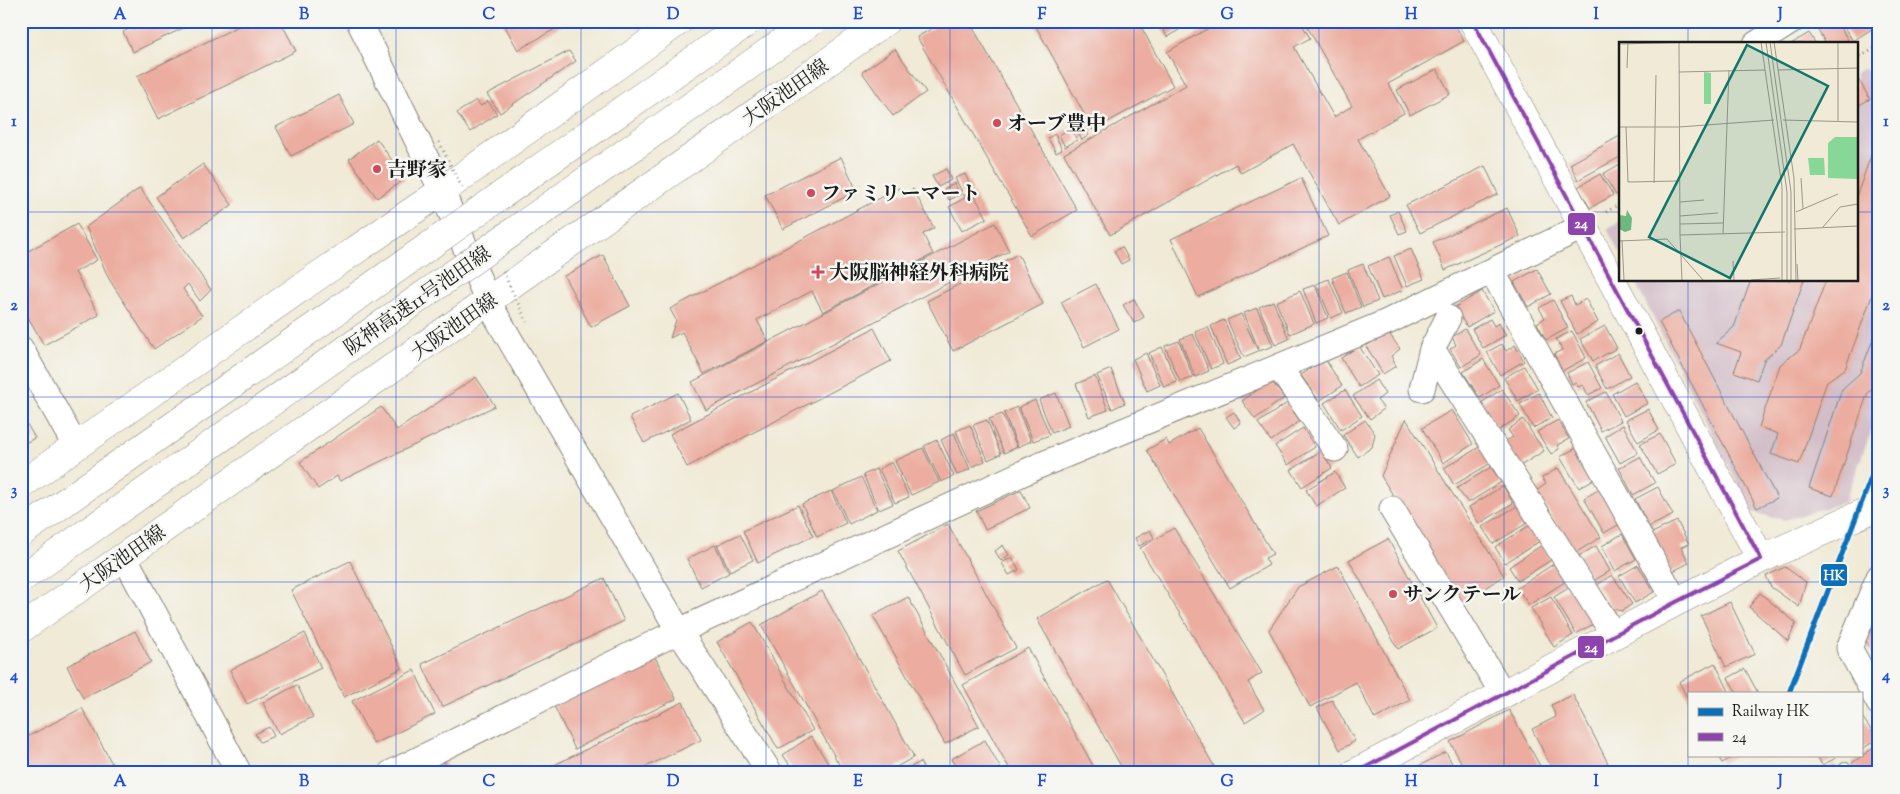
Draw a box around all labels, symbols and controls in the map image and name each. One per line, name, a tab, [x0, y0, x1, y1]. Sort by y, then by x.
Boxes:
text: A	[114, 4, 127, 27]
text: B	[299, 4, 309, 27]
text: C	[483, 4, 496, 27]
text: D	[667, 4, 680, 27]
text: E	[853, 4, 863, 27]
text: F	[1038, 4, 1047, 27]
text: G	[1220, 4, 1234, 27]
text: H	[1405, 4, 1418, 27]
text: I	[1593, 4, 1599, 27]
text: J	[1776, 4, 1783, 27]
inset map	[1619, 42, 1858, 281]
street label: 大阪池田線	[737, 53, 836, 135]
text: 1	[11, 111, 17, 134]
place label: オーブ豊中	[1007, 111, 1106, 140]
text: 1	[1883, 111, 1889, 134]
marker: オーブ豊中	[991, 117, 1003, 129]
place label: 吉野家	[387, 157, 447, 186]
marker: 吉野家	[371, 163, 383, 175]
place label: ファミリーマート	[821, 181, 981, 210]
marker: ファミリーマート	[805, 187, 817, 199]
line badge: 24	[1567, 212, 1596, 236]
text: 24	[1574, 215, 1588, 235]
street label: 阪神高速11号池田線	[339, 240, 498, 364]
place label: 大阪脳神経外科病院	[829, 260, 1009, 289]
marker: 大阪脳神経外科病院	[811, 265, 825, 279]
street label: 大阪池田線	[406, 287, 505, 369]
text: 2	[10, 295, 18, 318]
text: 2	[1882, 295, 1890, 318]
unlabelled marker	[1634, 326, 1644, 336]
text: 3	[11, 480, 18, 503]
text: 3	[1883, 480, 1890, 503]
street label: 大阪池田線	[74, 519, 173, 601]
line badge: HK	[1820, 563, 1848, 587]
text: HK	[1823, 567, 1845, 587]
place label: サンクテール	[1403, 582, 1521, 611]
marker: サンクテール	[1387, 588, 1399, 600]
line badge: 24	[1577, 635, 1605, 659]
text: 24	[1584, 639, 1598, 659]
text: 4	[9, 665, 18, 688]
text: 4	[1881, 665, 1890, 688]
legend	[1688, 692, 1862, 756]
text: Railway HK	[1732, 702, 1809, 723]
text: 24	[1732, 728, 1747, 749]
text: A	[114, 771, 127, 794]
text: B	[299, 771, 309, 794]
text: C	[483, 771, 496, 794]
text: D	[667, 771, 680, 794]
text: E	[853, 771, 863, 794]
text: F	[1038, 771, 1047, 794]
text: G	[1220, 771, 1234, 794]
text: H	[1405, 771, 1418, 794]
text: I	[1593, 771, 1599, 794]
text: J	[1776, 771, 1783, 794]

